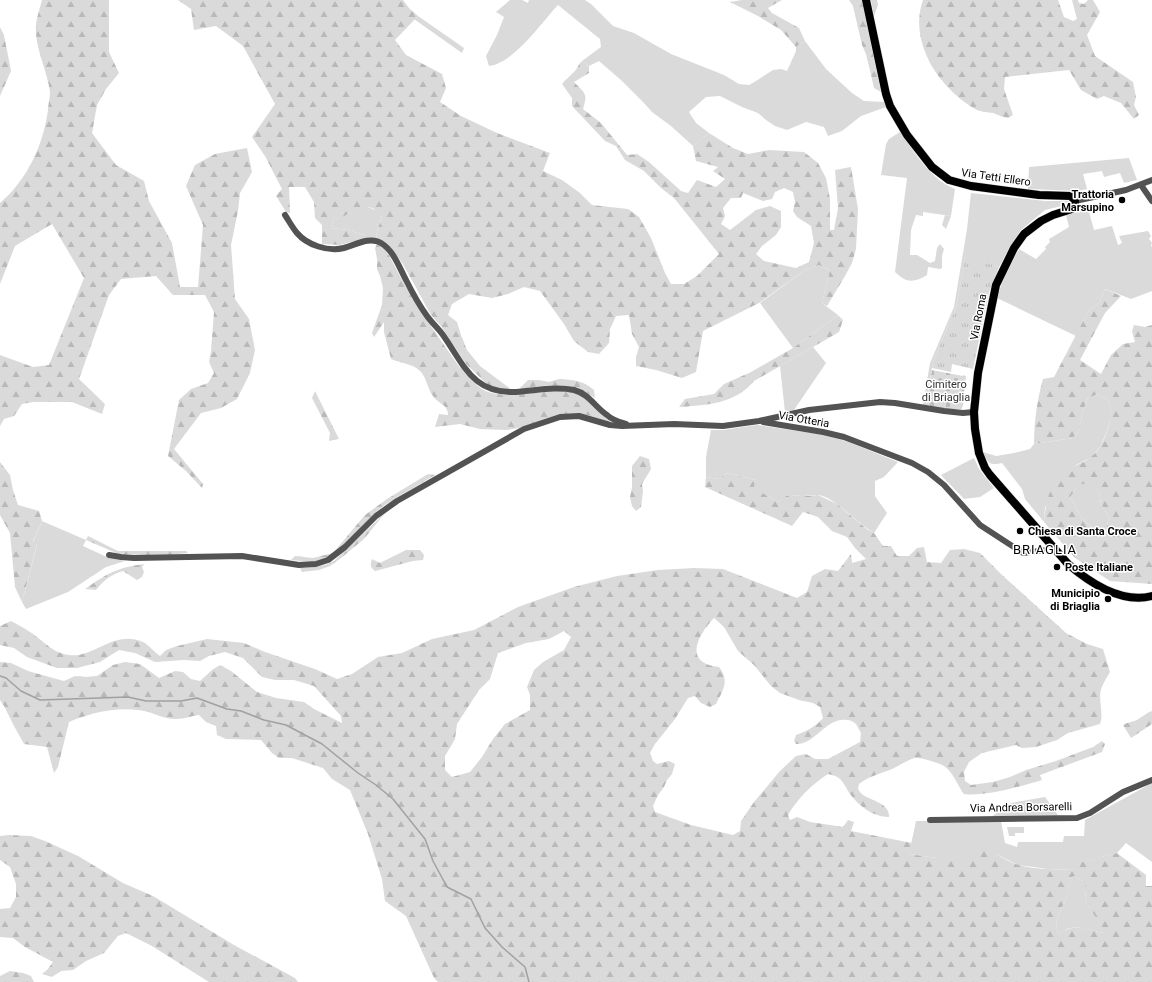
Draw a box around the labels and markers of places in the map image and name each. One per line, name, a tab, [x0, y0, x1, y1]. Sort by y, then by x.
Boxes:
place label: Trattoria Marsupino	[1061, 188, 1114, 214]
marker: Trattoria Marsupino	[1117, 195, 1127, 205]
place label: Chiesa di Santa Croce	[1028, 525, 1136, 538]
marker: Chiesa di Santa Croce	[1015, 526, 1025, 536]
place label: Poste Italiane	[1065, 561, 1133, 574]
marker: Poste Italiane	[1052, 562, 1062, 572]
place label: Municipio di Briaglia	[1050, 587, 1100, 613]
marker: Municipio di Briaglia	[1103, 594, 1113, 604]

